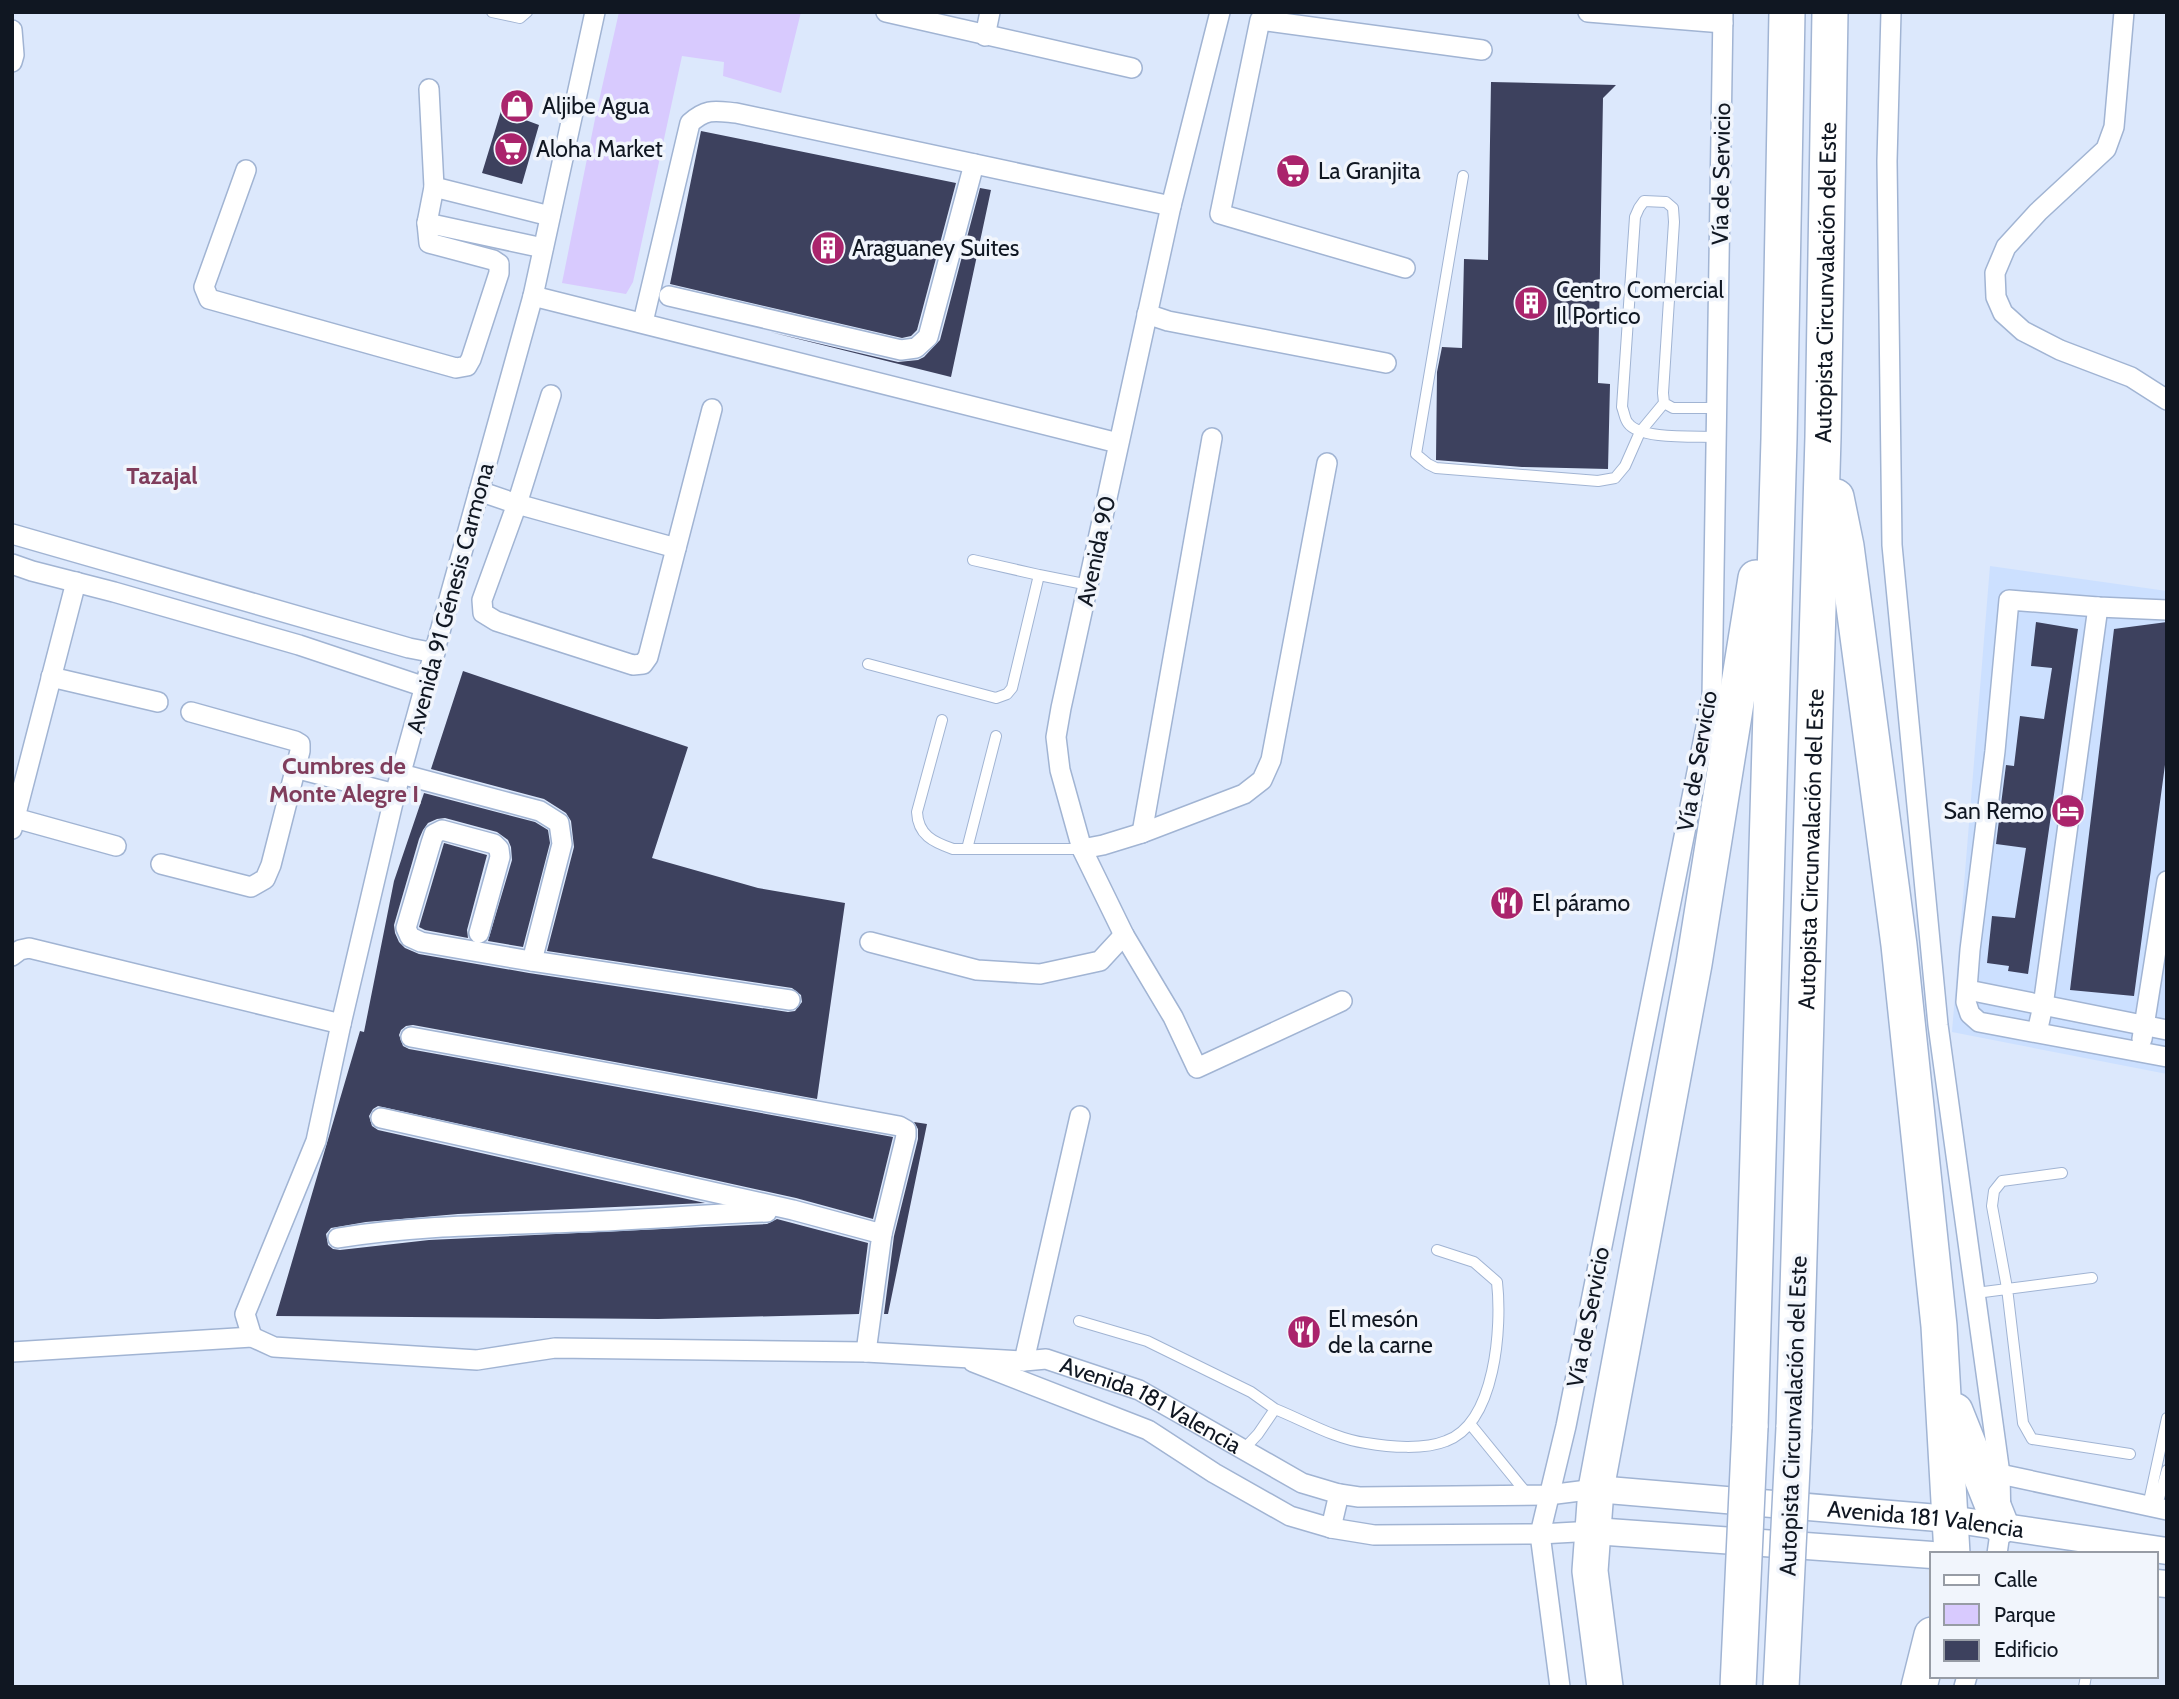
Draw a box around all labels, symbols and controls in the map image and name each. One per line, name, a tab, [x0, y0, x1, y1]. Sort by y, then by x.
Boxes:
shop icon: Aljibe Agua	[498, 87, 536, 125]
place label: Aljibe Agua	[542, 92, 649, 120]
street label: Vía de Servicio	[1706, 103, 1736, 245]
street label: Autopista Circunvalación del Este	[1809, 122, 1842, 443]
supermarket icon: Aloha Market	[492, 130, 530, 168]
place label: Aloha Market	[536, 135, 663, 163]
supermarket icon: La Granjita	[1274, 152, 1312, 190]
place label: La Granjita	[1318, 157, 1421, 185]
building icon: Araguaney Suites	[809, 229, 847, 267]
place label: Araguaney Suites	[852, 234, 1019, 262]
place label: Centro Comercial Il Portico	[1556, 276, 1725, 330]
building icon: Centro Comercial Il Portico	[1512, 284, 1550, 322]
street label: Avenida 91 Génesis Carmona	[400, 460, 500, 736]
district label: Tazajal	[126, 461, 198, 490]
street label: Avenida 90	[1071, 493, 1121, 609]
street label: Vía de Servicio	[1671, 688, 1723, 834]
street label: Autopista Circunvalación del Este	[1792, 688, 1830, 1010]
district label: Cumbres de Monte Alegre I	[269, 751, 419, 808]
hotel icon: San Remo	[2049, 792, 2087, 830]
place label: San Remo	[1943, 797, 2044, 825]
restaurant icon: El páramo	[1488, 884, 1526, 922]
place label: El páramo	[1532, 889, 1630, 917]
street label: Vía de Servicio	[1561, 1244, 1615, 1390]
street label: Autopista Circunvalación del Este	[1773, 1255, 1813, 1577]
place label: El mesón de la carne	[1328, 1305, 1433, 1359]
restaurant icon: El mesón de la carne	[1285, 1313, 1323, 1351]
street label: Avenida 181 Valencia	[1057, 1351, 1246, 1459]
street label: Avenida 181 Valencia	[1826, 1495, 2026, 1544]
legend	[1930, 1552, 2158, 1678]
text: Calle	[1994, 1567, 2038, 1592]
text: Parque	[1994, 1602, 2056, 1627]
text: Edificio	[1994, 1637, 2058, 1662]

